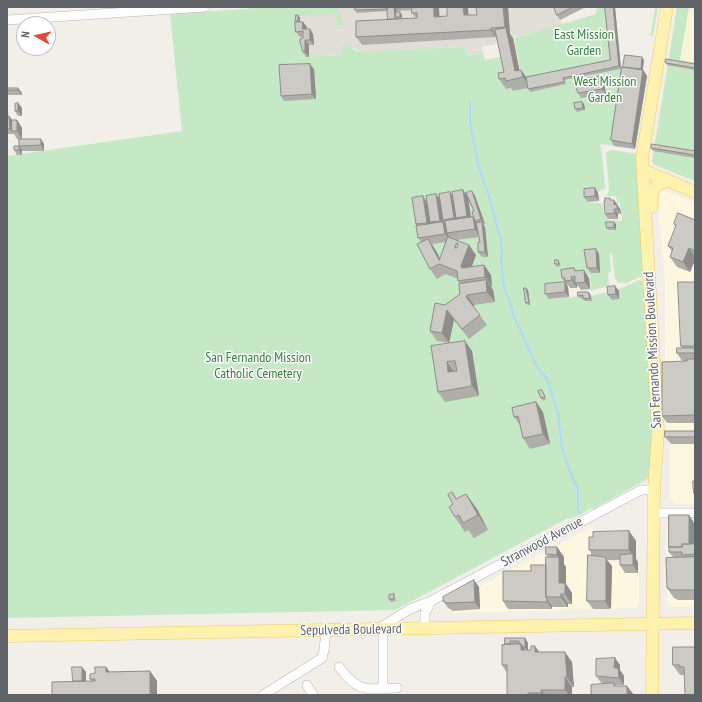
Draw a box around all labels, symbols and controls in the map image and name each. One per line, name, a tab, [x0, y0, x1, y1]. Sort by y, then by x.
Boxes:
north arrow	[16, 16, 56, 56]
park label: East Mission Garden	[554, 27, 614, 60]
text: N	[18, 31, 32, 38]
park label: West Mission Garden	[574, 74, 636, 106]
street label: San Fernando Mission Boulevard	[640, 271, 666, 429]
park label: San Fernando Mission Catholic Cemetery	[205, 350, 311, 382]
street label: Stranwood Avenue	[498, 513, 586, 571]
street label: Sepulveda Boulevard	[300, 621, 402, 639]

